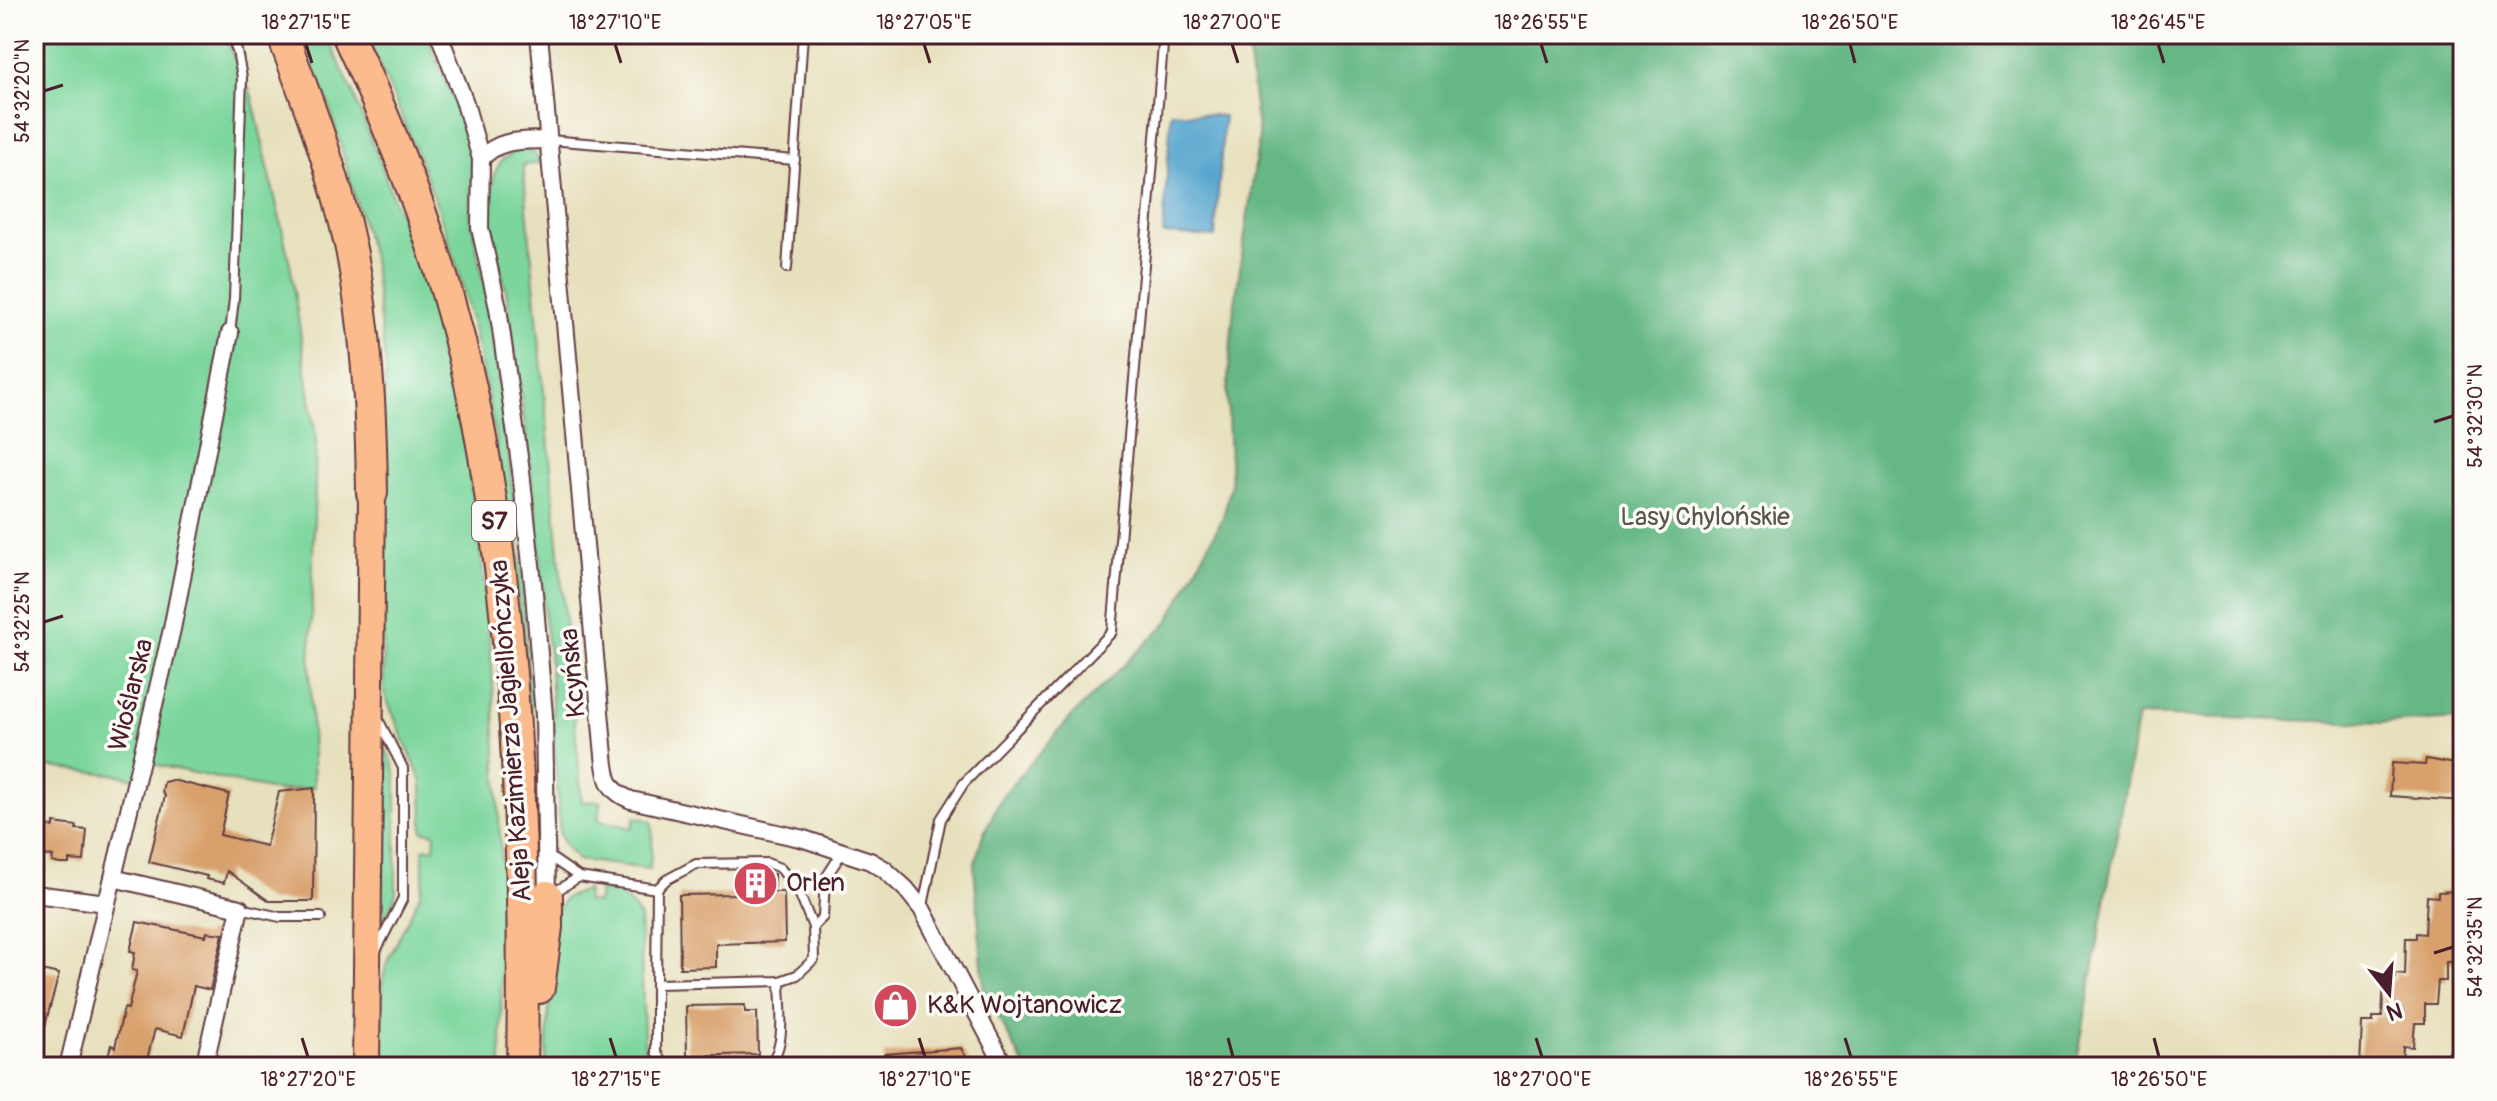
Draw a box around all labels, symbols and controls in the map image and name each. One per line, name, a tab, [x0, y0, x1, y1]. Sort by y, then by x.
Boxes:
text: 18°27'15"E	[261, 10, 351, 35]
text: 18°27'10"E	[569, 10, 661, 35]
text: 18°27'05"E	[876, 10, 972, 35]
text: 18°27'00"E	[1183, 10, 1281, 35]
text: 18°26'55"E	[1494, 10, 1588, 35]
text: 18°26'50"E	[1802, 10, 1898, 35]
text: 18°26'45"E	[2111, 10, 2205, 35]
text: 54°32'20"N	[10, 39, 35, 143]
text: 54°32'30"N	[2463, 364, 2488, 468]
road number: S7	[472, 501, 516, 541]
park label: Lasy Chylońskie	[1620, 501, 1790, 533]
street label: Aleja Kazimierza Jagiellończyka	[483, 559, 539, 903]
text: 54°32'25"N	[10, 571, 35, 673]
street label: Kcyńska	[553, 627, 593, 719]
street label: Wioślarska	[102, 636, 160, 754]
building icon: Orlen	[731, 859, 779, 907]
place label: Orlen	[786, 867, 845, 899]
text: 54°32'35"N	[2463, 896, 2488, 998]
north arrow	[2349, 953, 2429, 1033]
shop icon: K&K Wojtanowicz	[872, 981, 920, 1029]
place label: K&K Wojtanowicz	[927, 989, 1122, 1021]
text: N	[2383, 996, 2406, 1027]
text: 18°27'20"E	[260, 1067, 356, 1092]
text: 18°27'15"E	[571, 1067, 661, 1092]
text: 18°27'10"E	[879, 1067, 971, 1092]
text: 18°27'05"E	[1185, 1067, 1281, 1092]
text: 18°27'00"E	[1493, 1067, 1591, 1092]
text: 18°26'55"E	[1804, 1067, 1898, 1092]
text: 18°26'50"E	[2111, 1067, 2207, 1092]

